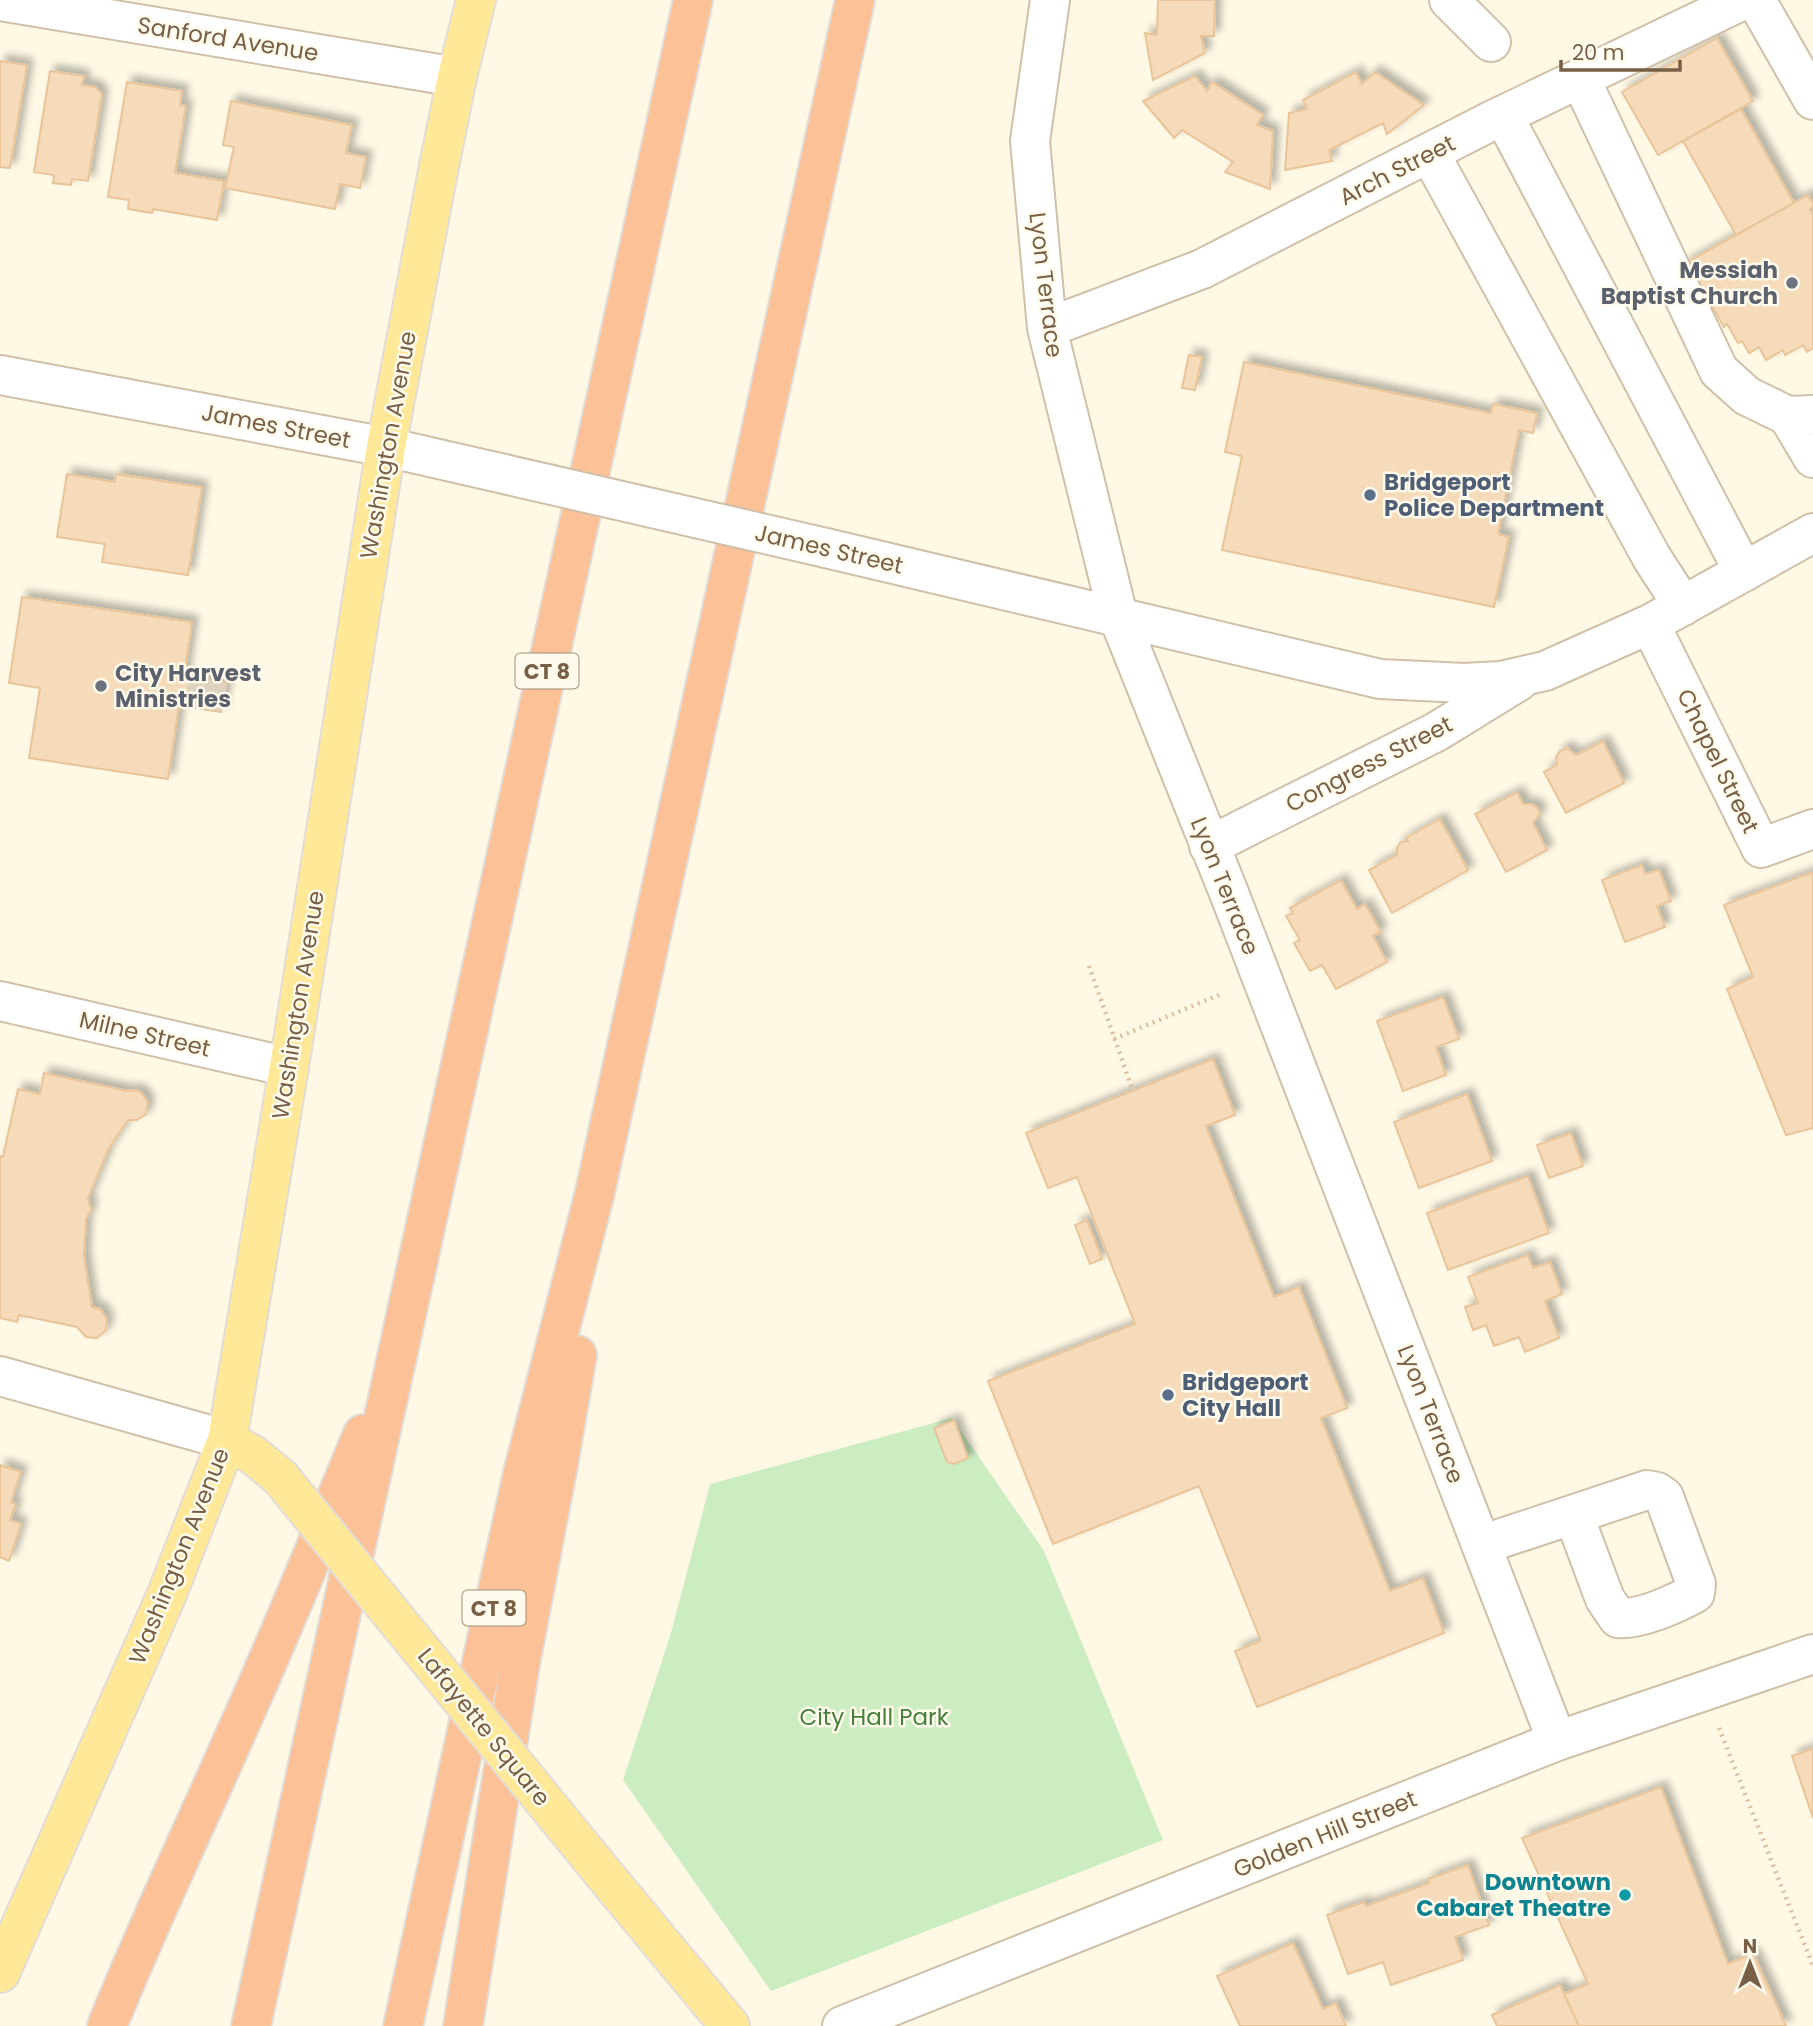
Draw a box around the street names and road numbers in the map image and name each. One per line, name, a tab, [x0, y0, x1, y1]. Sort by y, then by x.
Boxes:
street label: Sanford Avenue	[135, 9, 321, 69]
street label: Arch Street	[1333, 127, 1461, 213]
street label: Lyon Terrace	[1021, 211, 1071, 359]
street label: Washington Avenue	[352, 328, 424, 562]
street label: James Street	[199, 396, 353, 456]
street label: James Street	[752, 516, 906, 582]
road number: CT 8	[516, 654, 578, 688]
street label: Chapel Street	[1669, 683, 1767, 839]
street label: Congress Street	[1280, 708, 1458, 820]
street label: Lyon Terrace	[1183, 812, 1267, 960]
street label: Washington Avenue	[264, 888, 332, 1122]
street label: Milne Street	[76, 1003, 214, 1065]
street label: Lyon Terrace	[1390, 1340, 1472, 1488]
street label: Washington Avenue	[121, 1443, 237, 1669]
road number: CT 8	[462, 1590, 526, 1626]
street label: Lafayette Square	[410, 1641, 558, 1813]
street label: Golden Hill Street	[1228, 1783, 1422, 1885]

